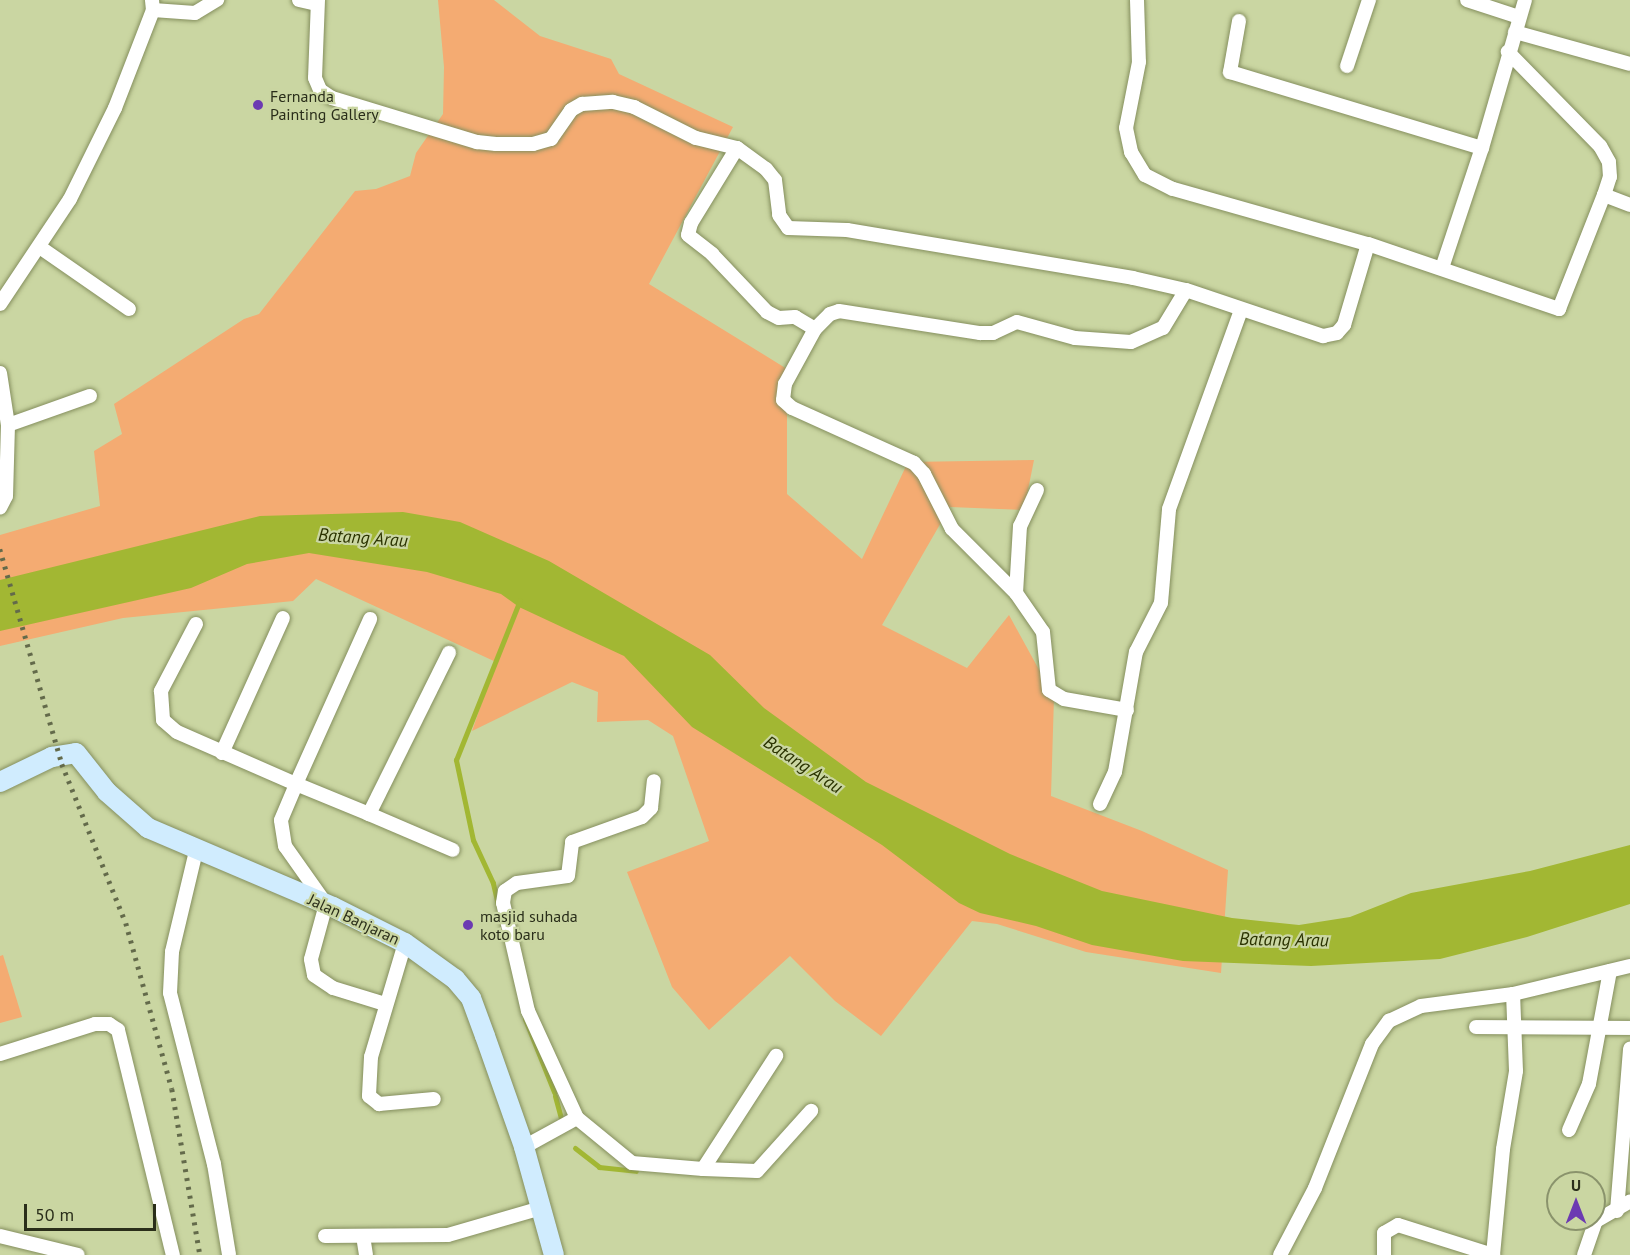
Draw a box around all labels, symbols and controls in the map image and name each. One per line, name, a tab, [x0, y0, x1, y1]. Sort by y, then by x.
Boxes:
place label: Fernanda Painting Gallery	[270, 86, 379, 124]
marker: Fernanda Painting Gallery	[251, 98, 265, 112]
water label: Batang Arau	[317, 524, 409, 552]
water label: Batang Arau	[759, 731, 847, 799]
street label: Jalan Banjaran	[305, 889, 403, 949]
place label: masjid suhada koto baru	[480, 906, 578, 944]
marker: masjid suhada koto baru	[461, 918, 475, 932]
water label: Batang Arau	[1239, 928, 1329, 952]
north arrow	[1546, 1171, 1606, 1231]
text: U	[1571, 1175, 1581, 1195]
scale bar	[27, 1192, 159, 1230]
text: 50 m	[35, 1203, 74, 1226]

